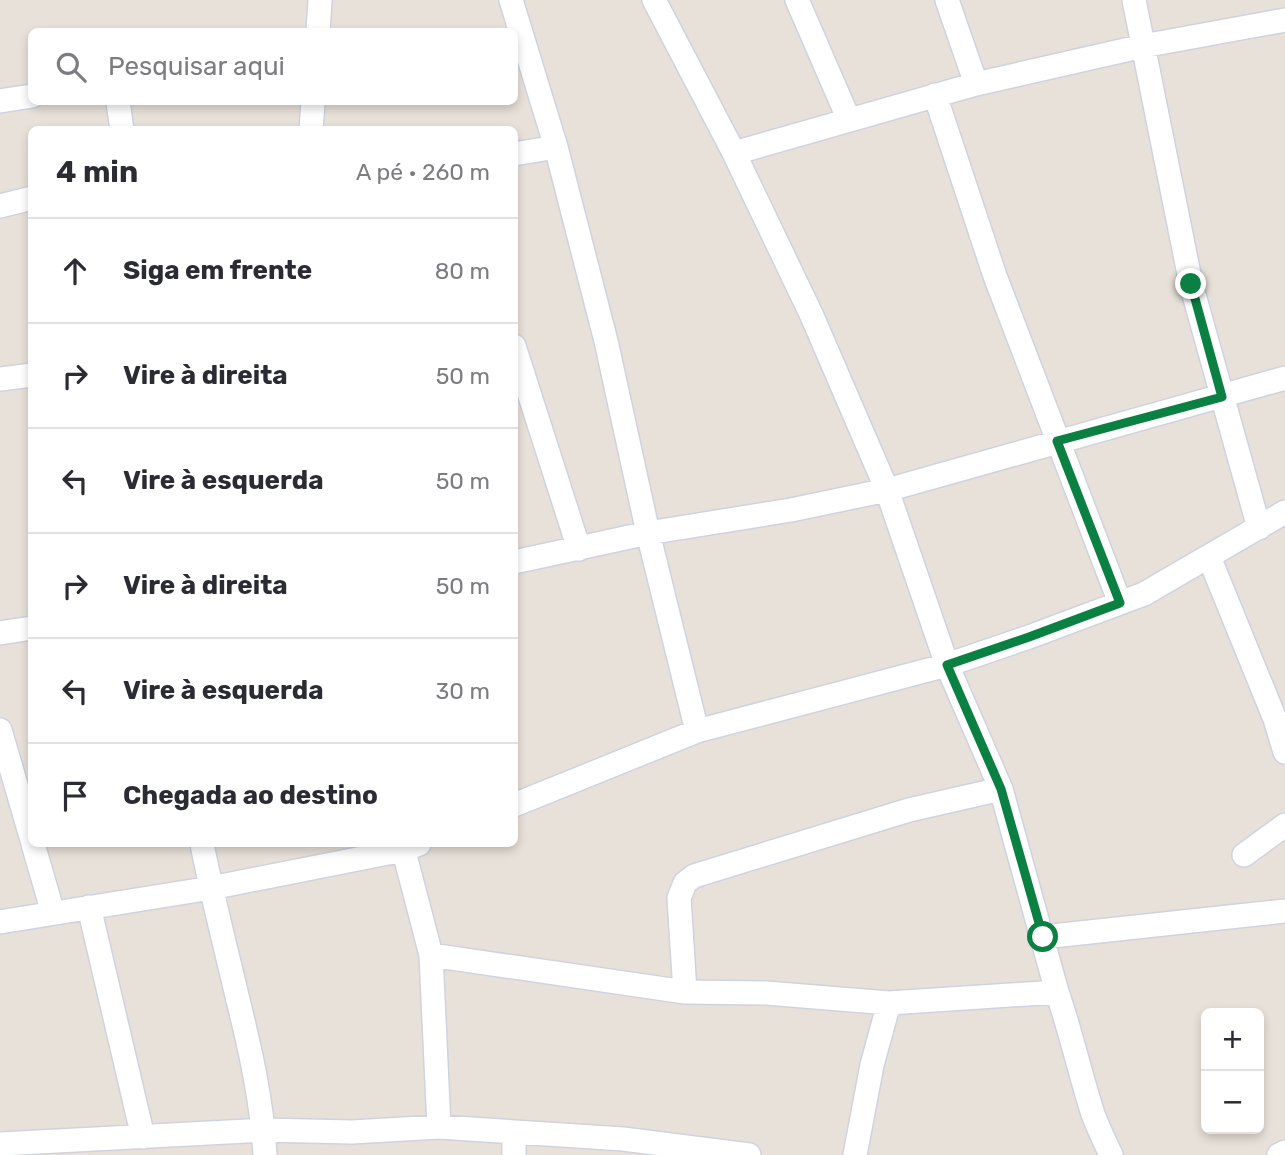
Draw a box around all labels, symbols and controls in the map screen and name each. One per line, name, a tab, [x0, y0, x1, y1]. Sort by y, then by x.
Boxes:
search box	[28, 28, 518, 105]
icon: search	[52, 48, 90, 86]
text: Pesquisar aqui	[108, 51, 285, 82]
text: 4 min	[56, 154, 138, 190]
text: A pé · 260 m	[356, 158, 490, 186]
icon: ahead	[56, 252, 94, 290]
text: Siga em frente	[123, 255, 312, 286]
text: 80 m	[435, 257, 490, 285]
route end	[1175, 268, 1206, 299]
icon: right	[56, 357, 94, 395]
text: Vire à direita	[123, 360, 288, 391]
text: 50 m	[436, 362, 490, 390]
icon: left	[56, 462, 94, 500]
text: Vire à esquerda	[123, 465, 324, 496]
text: 50 m	[436, 467, 490, 495]
icon: right	[56, 567, 94, 605]
text: Vire à direita	[123, 570, 288, 601]
text: 50 m	[436, 572, 490, 600]
icon: left	[56, 672, 94, 710]
text: Vire à esquerda	[123, 675, 324, 706]
text: 30 m	[435, 677, 490, 705]
icon: arrive	[56, 777, 94, 815]
text: Chegada ao destino	[123, 780, 378, 811]
route start	[1027, 921, 1058, 952]
map controls	[1201, 1008, 1264, 1134]
button: +	[1201, 1008, 1264, 1071]
button: −	[1201, 1071, 1264, 1134]

